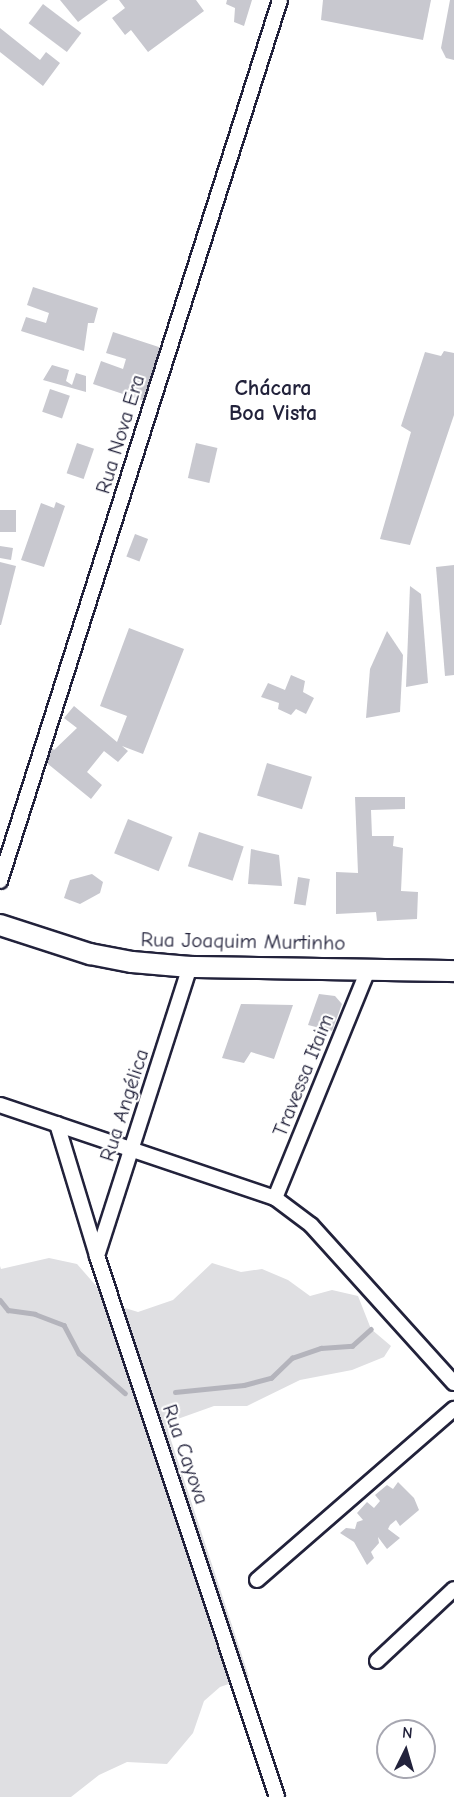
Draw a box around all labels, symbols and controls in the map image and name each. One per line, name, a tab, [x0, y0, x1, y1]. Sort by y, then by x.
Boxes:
street label: Rua Nova Era	[90, 371, 150, 497]
district label: Chácara Boa Vista	[229, 375, 317, 427]
street label: Rua Joaquim Murtinho	[140, 927, 346, 955]
street label: Travessa Itaim	[267, 1010, 339, 1140]
street label: Rua Angélica	[94, 1046, 154, 1164]
street label: Rua Cayova	[157, 1401, 215, 1507]
north arrow	[376, 1719, 436, 1779]
text: N	[401, 1724, 413, 1742]

